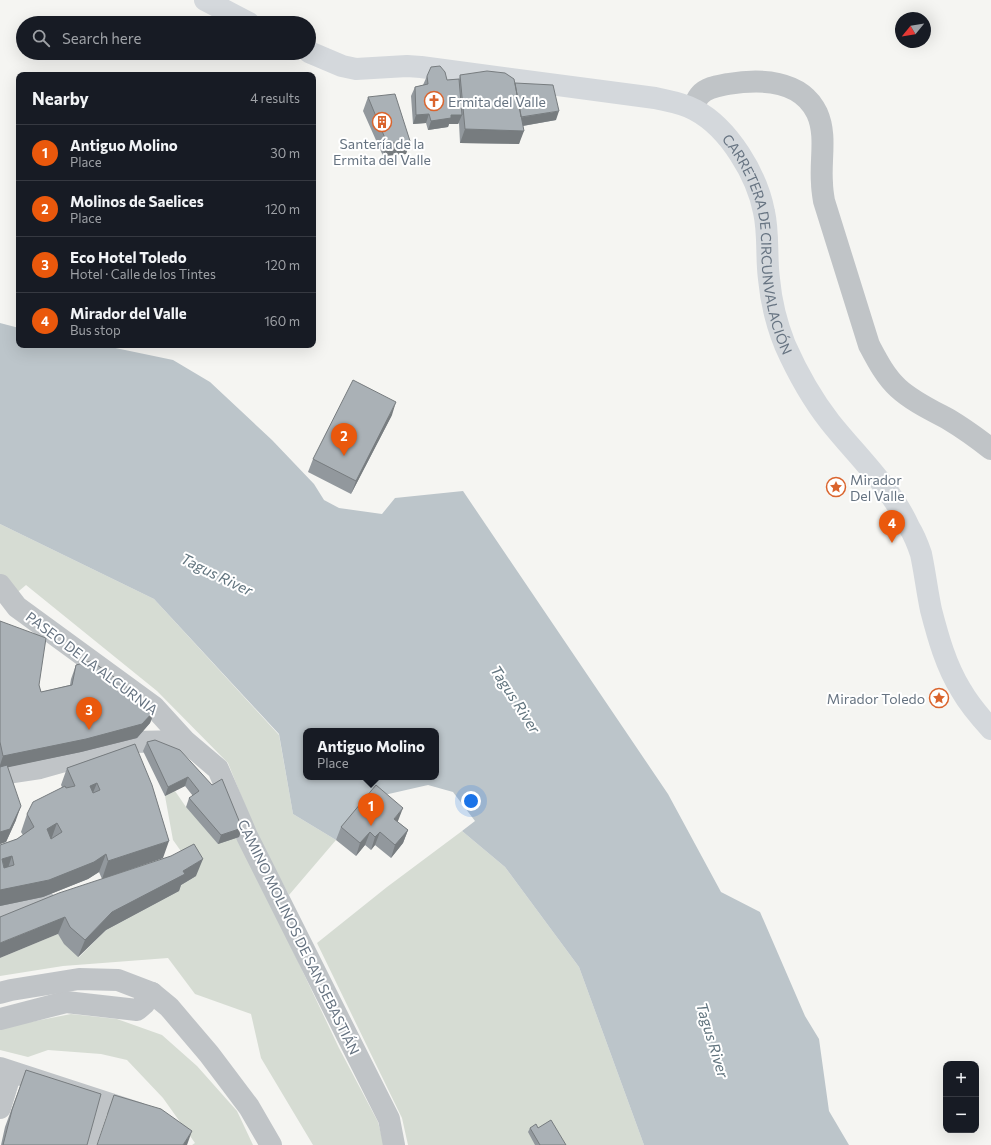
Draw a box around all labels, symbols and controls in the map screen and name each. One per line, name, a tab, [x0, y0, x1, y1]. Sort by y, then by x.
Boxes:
north arrow	[895, 12, 931, 48]
search box	[16, 16, 316, 60]
icon: search	[30, 27, 52, 49]
text: Search here	[62, 29, 141, 47]
text: Nearby	[32, 88, 89, 109]
text: 4 results	[250, 90, 300, 106]
church icon: Ermita del Valle	[423, 90, 445, 112]
place label: Ermita del Valle	[448, 93, 546, 110]
building icon: Santería de la Ermita del Valle	[371, 111, 393, 133]
street label: CARRETERA DE CIRCUNVALACIÓN	[719, 130, 797, 357]
place label: Santería de la Ermita del Valle	[333, 135, 431, 168]
text: Antiguo Molino	[70, 136, 178, 154]
text: 1	[42, 145, 48, 161]
text: 30 m	[270, 145, 300, 161]
text: Place	[70, 154, 102, 170]
text: Molinos de Saelices	[70, 192, 204, 210]
text: 2	[41, 201, 49, 217]
text: 120 m	[265, 201, 300, 217]
text: Place	[70, 210, 102, 226]
text: Eco Hotel Toledo	[70, 248, 187, 266]
text: 3	[41, 257, 49, 273]
text: 120 m	[265, 257, 300, 273]
text: Hotel · Calle de los Tintes	[70, 266, 216, 282]
text: Mirador del Valle	[70, 304, 187, 322]
text: 4	[41, 313, 49, 329]
text: 160 m	[264, 313, 300, 329]
text: Bus stop	[70, 322, 121, 338]
pin: 2	[331, 423, 357, 456]
place label: Mirador Del Valle	[850, 471, 905, 504]
place icon: Mirador Del Valle	[825, 476, 847, 498]
pin: 4	[879, 510, 905, 543]
water label: Tagus River	[178, 549, 257, 600]
street label: PASEO DE LA ALCURNIA	[23, 608, 162, 718]
water label: Tagus River	[487, 662, 545, 737]
place icon: Mirador Toledo	[928, 687, 950, 709]
place label: Mirador Toledo	[827, 690, 925, 707]
pin: 3	[76, 697, 102, 730]
popup	[303, 728, 439, 780]
text: Antiguo Molino	[317, 737, 425, 755]
text: Place	[317, 755, 349, 771]
your location	[461, 791, 481, 811]
pin: 1	[358, 793, 384, 826]
street label: CAMINO MOLINOS DE SAN SEBASTIÁN	[235, 817, 363, 1057]
water label: Tagus River	[693, 1000, 733, 1081]
map controls	[943, 1061, 979, 1133]
button: +	[943, 1061, 979, 1097]
button: −	[943, 1097, 979, 1133]

